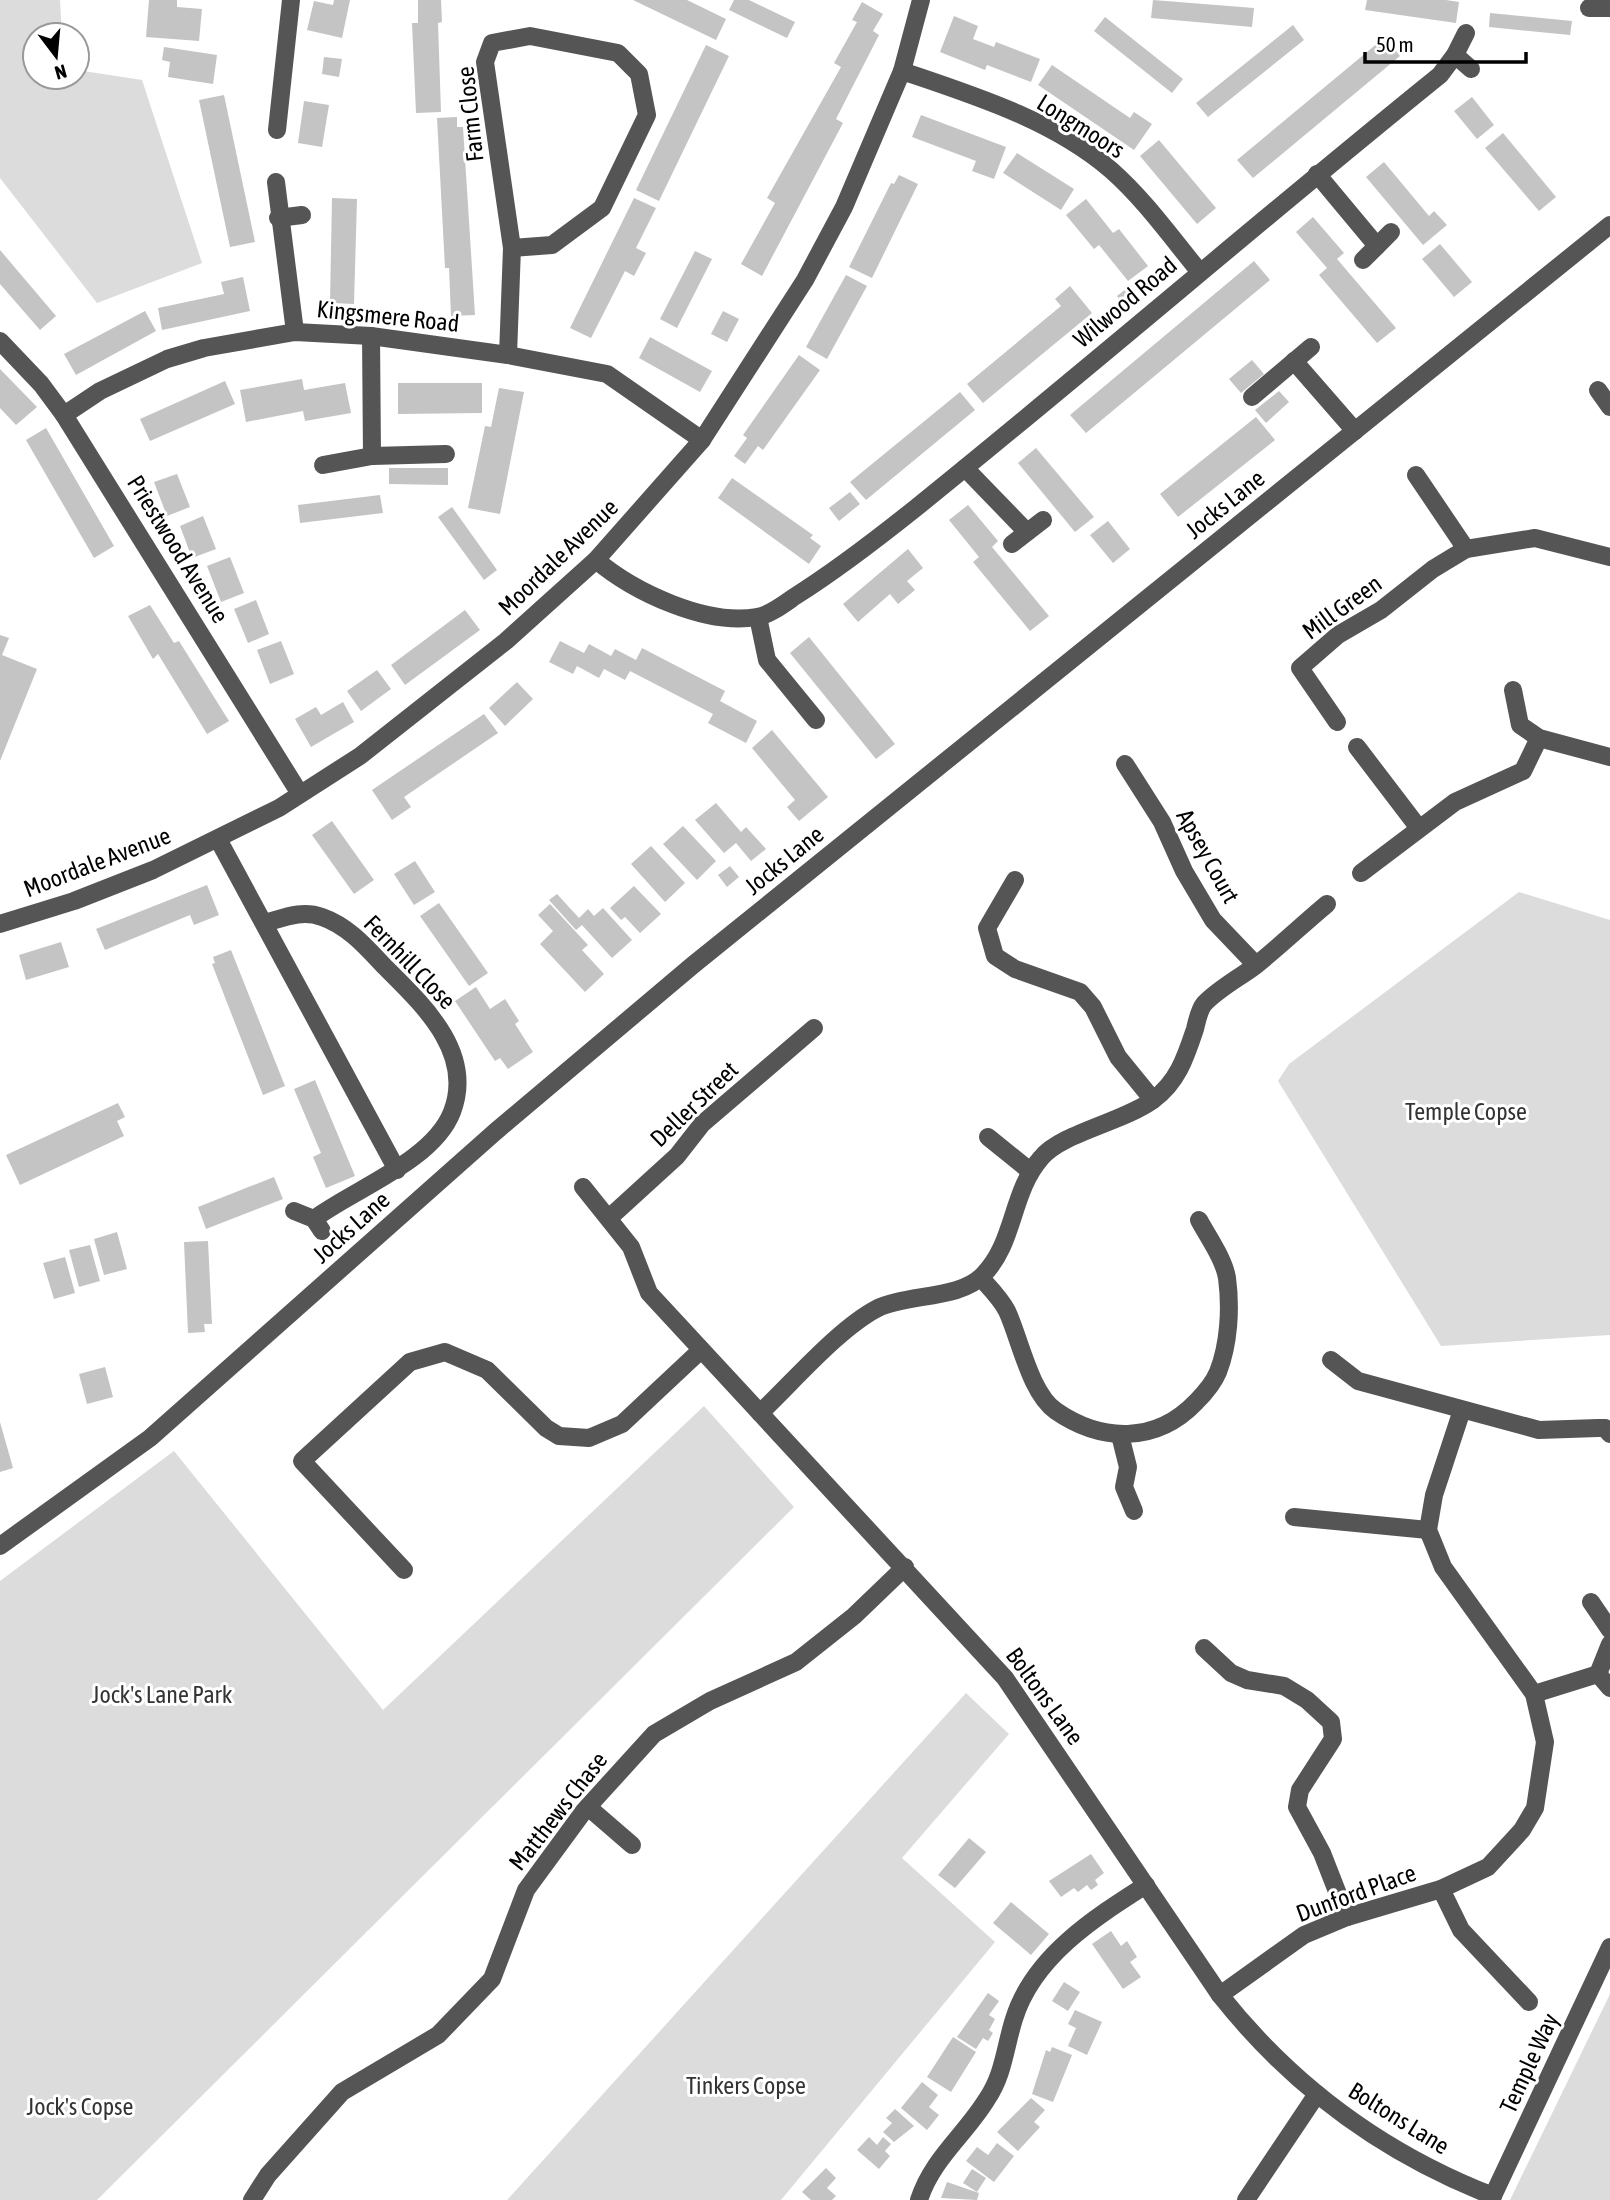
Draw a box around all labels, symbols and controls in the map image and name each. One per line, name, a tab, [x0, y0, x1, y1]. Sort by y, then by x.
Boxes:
north arrow	[21, 21, 91, 91]
scale bar	[1365, 21, 1526, 65]
text: 50 m	[1376, 32, 1414, 56]
text: N	[52, 60, 69, 84]
street label: Farm Close	[452, 65, 488, 163]
street label: Longmoors	[1032, 89, 1130, 163]
street label: Wilwood Road	[1068, 251, 1182, 353]
street label: Kingsmere Road	[315, 295, 461, 337]
street label: Jocks Lane	[1180, 464, 1270, 544]
street label: Priestwood Avenue	[122, 470, 234, 628]
street label: Moordale Avenue	[493, 493, 623, 621]
street label: Mill Green	[1297, 569, 1387, 645]
street label: Apsey Court	[1171, 804, 1245, 908]
street label: Jocks Lane	[739, 820, 829, 900]
street label: Moordale Avenue	[20, 822, 174, 902]
street label: Fernhill Close	[359, 910, 461, 1014]
street label: Deller Street	[645, 1056, 743, 1152]
park label: Temple Copse	[1405, 1098, 1527, 1125]
street label: Jocks Lane	[307, 1186, 395, 1268]
street label: Boltons Lane	[1001, 1642, 1089, 1750]
park label: Jock's Lane Park	[92, 1681, 233, 1708]
street label: Matthews Chase	[504, 1747, 612, 1875]
street label: Dunford Place	[1292, 1859, 1420, 1927]
street label: Temple Way	[1494, 2009, 1564, 2117]
park label: Tinkers Copse	[686, 2072, 806, 2099]
street label: Boltons Lane	[1344, 2077, 1454, 2159]
park label: Jock's Copse	[27, 2093, 133, 2120]

